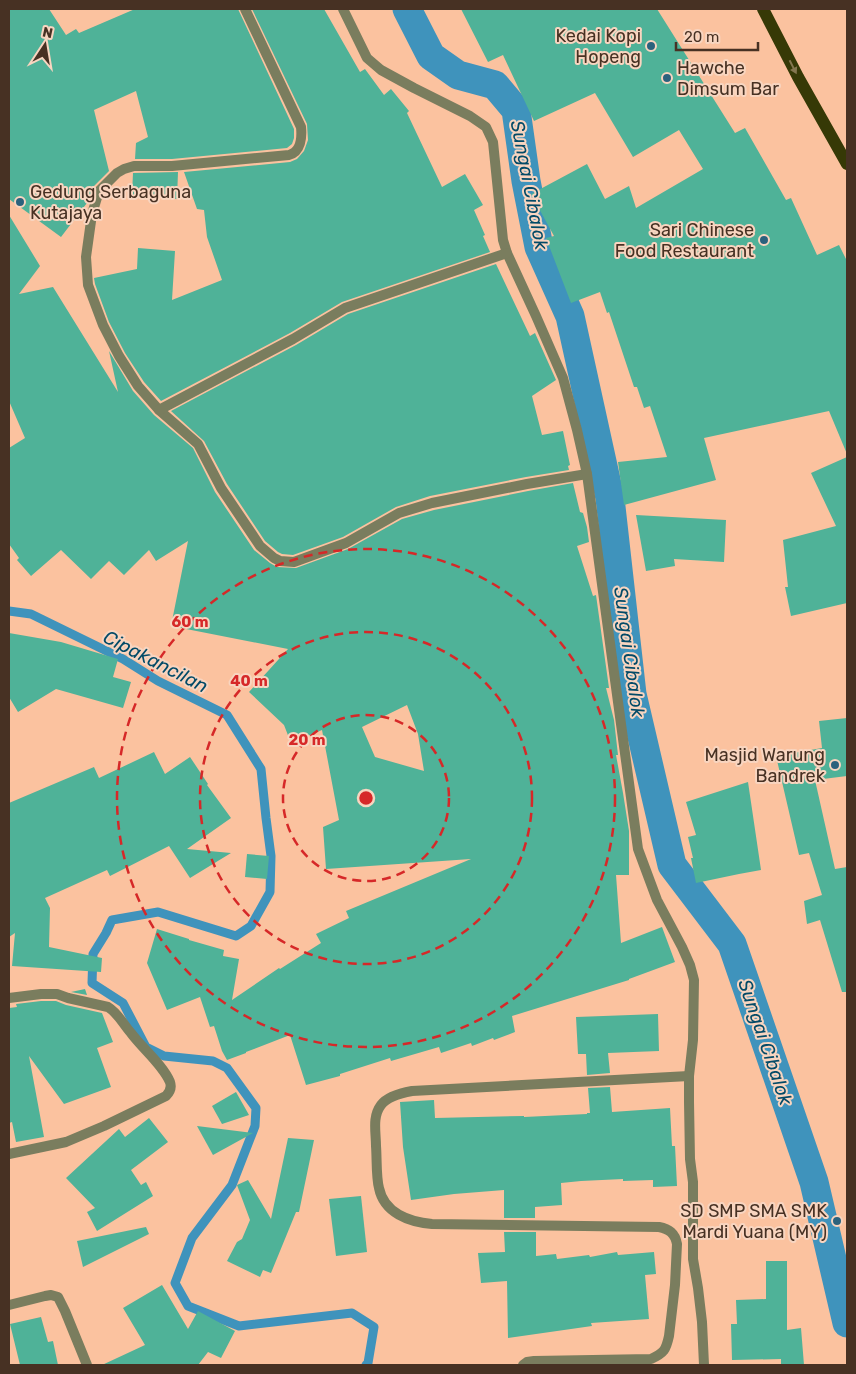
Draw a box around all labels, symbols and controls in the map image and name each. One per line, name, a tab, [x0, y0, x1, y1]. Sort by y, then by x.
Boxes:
north arrow	[20, 20, 70, 70]
scale bar	[676, 20, 758, 52]
text: N	[41, 23, 54, 42]
place label: Kedai Kopi Hopeng	[556, 25, 641, 68]
text: 20 m	[684, 28, 719, 46]
marker: Kedai Kopi Hopeng	[645, 40, 657, 52]
place label: Hawche Dimsum Bar	[677, 57, 779, 100]
one-way arrow	[789, 60, 797, 75]
marker: Hawche Dimsum Bar	[661, 72, 673, 84]
water label: Sungai Cibalok	[506, 118, 553, 252]
place label: Gedung Serbaguna Kutajaya	[30, 181, 191, 224]
marker: Gedung Serbaguna Kutajaya	[14, 196, 26, 208]
place label: Sari Chinese Food Restaurant	[615, 219, 754, 262]
marker: Sari Chinese Food Restaurant	[758, 234, 770, 246]
water label: Sungai Cibalok	[609, 585, 650, 719]
text: 60 m	[172, 613, 208, 631]
water label: Cipakancilan	[100, 625, 212, 698]
text: 40 m	[230, 672, 268, 690]
text: 20 m	[289, 731, 325, 749]
place label: Masjid Warung Bandrek	[705, 744, 826, 787]
marker: Masjid Warung Bandrek	[829, 759, 841, 771]
centre of rings	[357, 789, 375, 807]
water label: Sungai Cibalok	[733, 976, 798, 1108]
place label: SD SMP SMA SMK Mardi Yuana (MY)	[680, 1200, 827, 1243]
marker: SD SMP SMA SMK Mardi Yuana (MY)	[831, 1215, 843, 1227]

